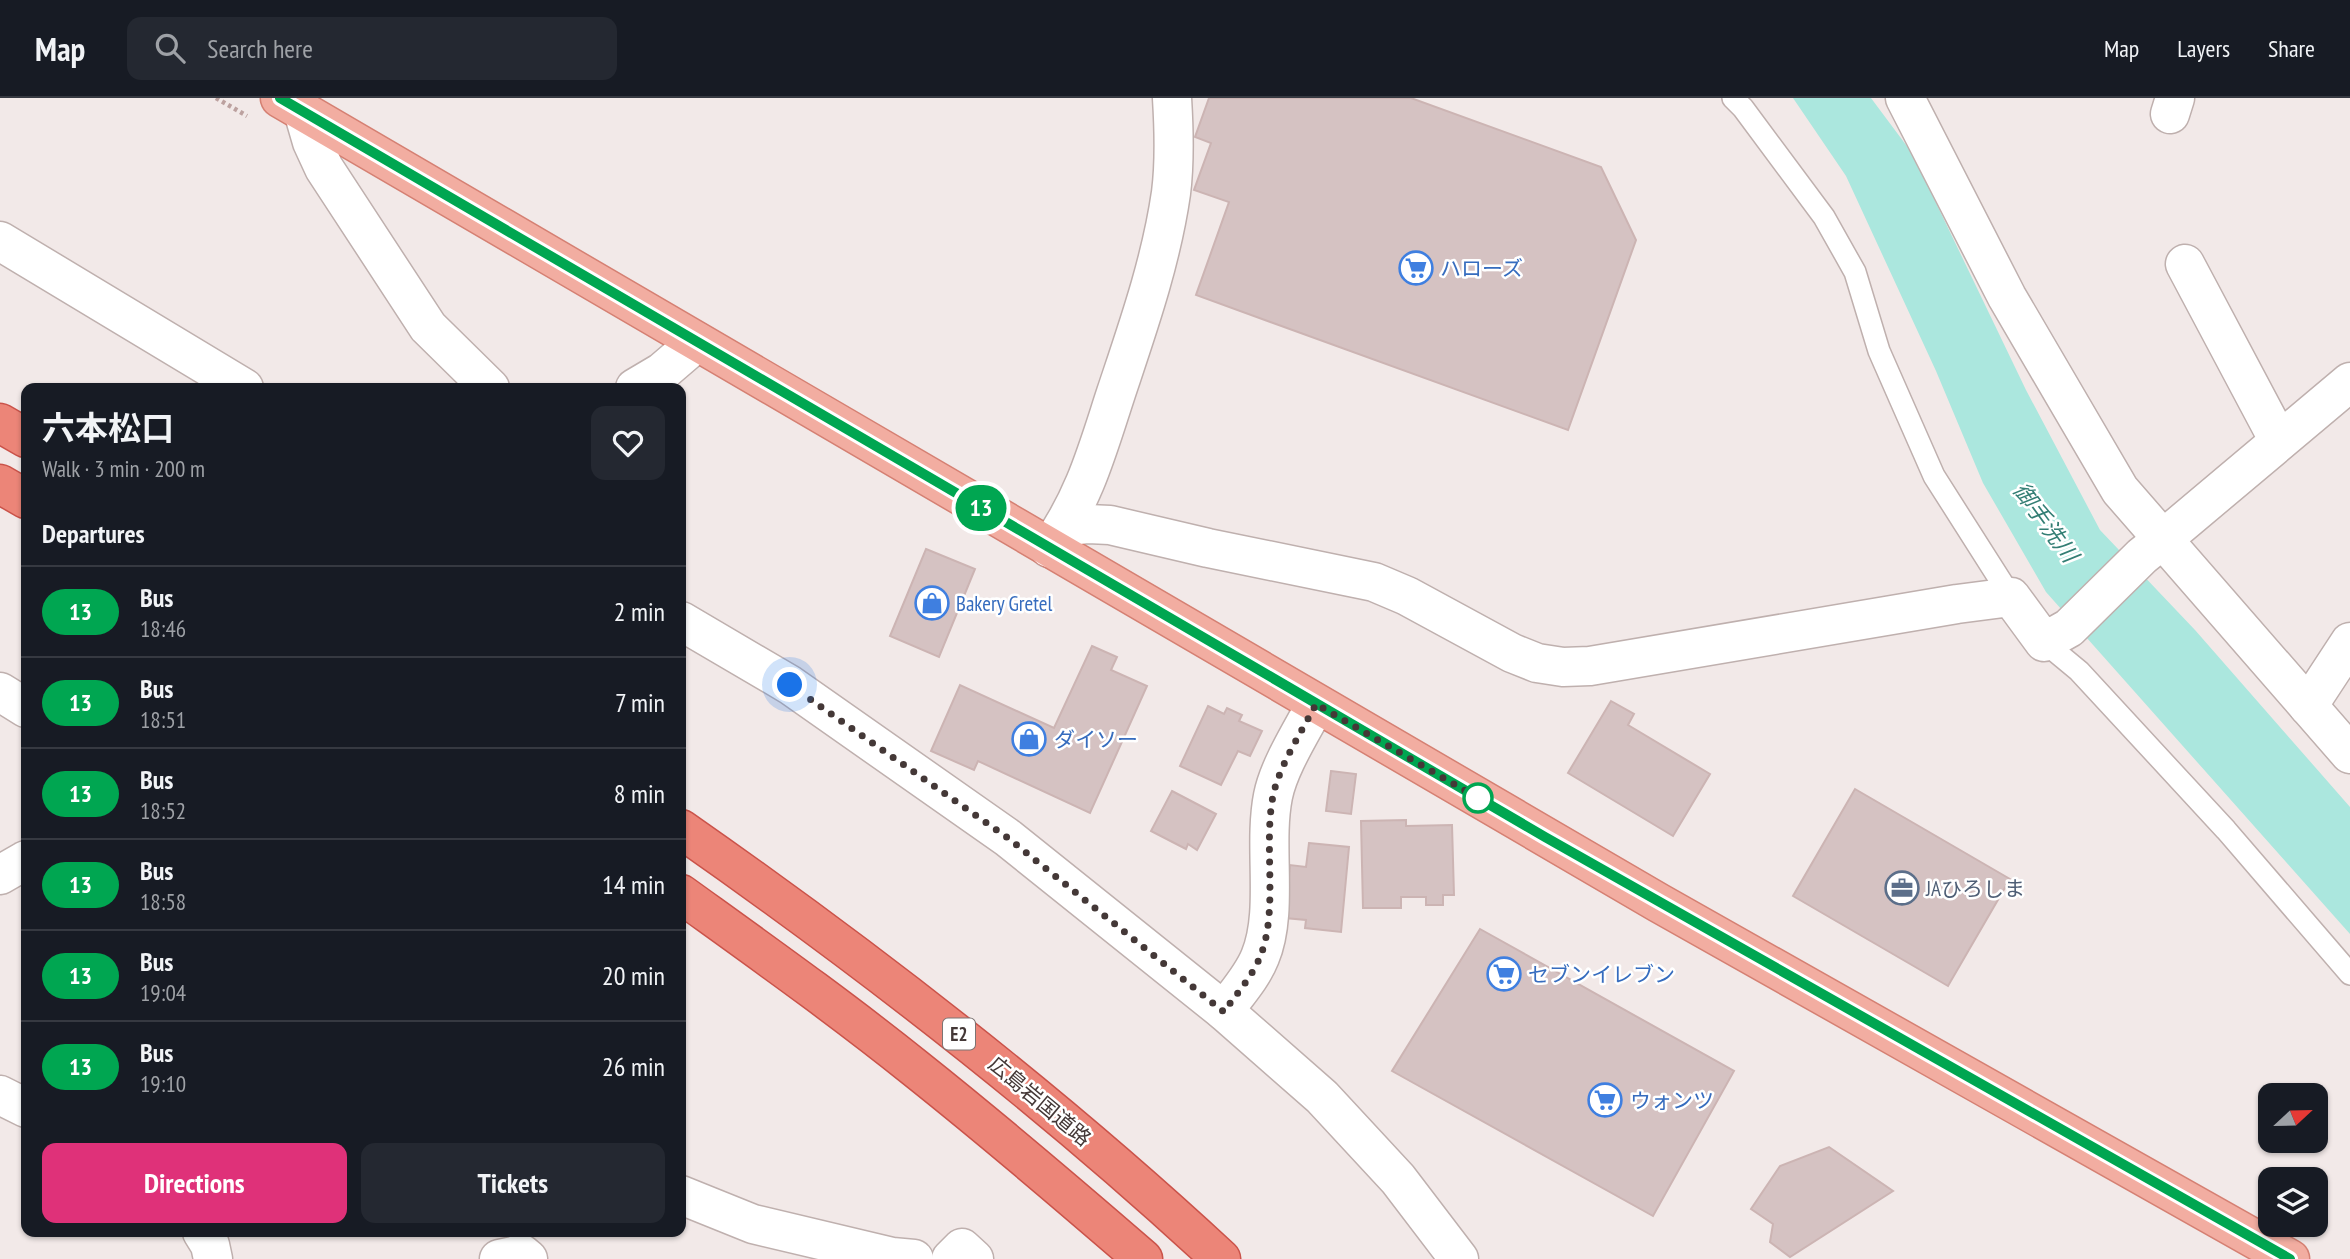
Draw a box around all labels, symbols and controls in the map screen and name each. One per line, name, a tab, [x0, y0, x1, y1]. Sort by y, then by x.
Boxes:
search box	[127, 17, 617, 80]
text: Map	[35, 27, 85, 70]
icon: search	[151, 29, 189, 67]
text: Search here	[207, 32, 313, 65]
text: Map	[2104, 33, 2139, 64]
text: Layers	[2177, 33, 2230, 64]
text: Share	[2268, 33, 2315, 64]
supermarket icon: ハローズ	[1397, 249, 1435, 287]
place label: ハローズ	[1440, 255, 1523, 282]
text: 六本松口	[42, 406, 174, 449]
button: heart	[591, 406, 665, 480]
text: Walk · 3 min · 200 m	[42, 454, 205, 483]
water label: 御手洗川	[2007, 476, 2087, 570]
line badge: 13	[950, 485, 1012, 531]
text: 13	[970, 492, 992, 523]
text: Departures	[42, 517, 145, 550]
text: Bus	[140, 581, 173, 614]
shop icon: Bakery Gretel	[913, 584, 951, 622]
place label: Bakery Gretel	[956, 590, 1052, 617]
text: 2 min	[614, 595, 665, 628]
text: 13	[69, 596, 92, 627]
text: 18:46	[140, 614, 186, 643]
your location	[772, 667, 807, 702]
text: Bus	[140, 672, 173, 705]
text: 7 min	[615, 686, 665, 719]
text: 13	[69, 687, 92, 718]
text: 18:51	[140, 705, 186, 734]
shop icon: ダイソー	[1010, 720, 1048, 758]
place label: ダイソー	[1054, 726, 1138, 753]
text: Bus	[140, 763, 173, 796]
text: 8 min	[614, 777, 665, 810]
text: 13	[69, 778, 92, 809]
unlabelled marker	[1463, 783, 1493, 813]
text: 18:52	[140, 796, 186, 825]
text: Bus	[140, 854, 173, 887]
text: 14 min	[602, 868, 665, 901]
text: 13	[69, 869, 92, 900]
office icon: JAひろしま	[1883, 869, 1921, 907]
place label: JAひろしま	[1925, 875, 2025, 902]
text: 18:58	[140, 887, 186, 916]
text: Bus	[140, 945, 173, 978]
supermarket icon: セブンイレブン	[1485, 955, 1523, 993]
text: 20 min	[602, 959, 665, 992]
text: 13	[69, 960, 92, 991]
place label: セブンイレブン	[1528, 961, 1675, 988]
text: 19:04	[140, 978, 186, 1007]
road number: E2	[943, 1018, 975, 1050]
text: Bus	[140, 1036, 173, 1069]
text: 26 min	[602, 1050, 665, 1083]
street label: 広島岩国道路	[983, 1050, 1097, 1152]
text: 13	[69, 1051, 92, 1082]
text: 19:10	[140, 1069, 186, 1098]
supermarket icon: ウォンツ	[1586, 1081, 1624, 1119]
north arrow	[2258, 1083, 2328, 1153]
map controls	[2258, 1083, 2328, 1237]
place label: ウォンツ	[1630, 1087, 1714, 1114]
button: Directions	[42, 1143, 347, 1223]
button: Tickets	[361, 1143, 665, 1223]
button: layers	[2258, 1167, 2328, 1237]

